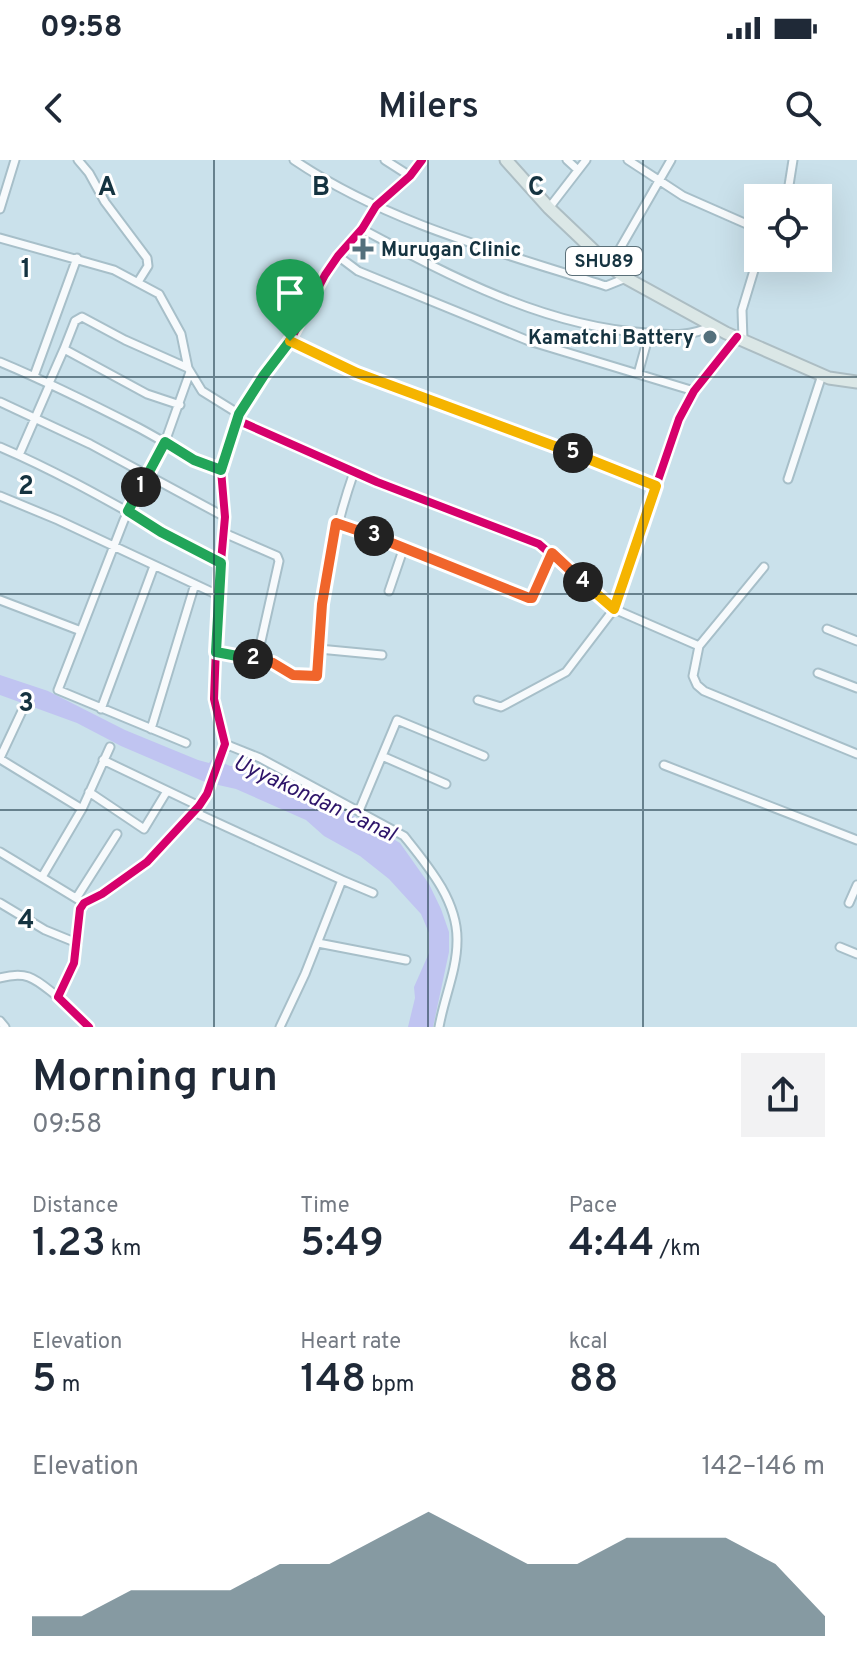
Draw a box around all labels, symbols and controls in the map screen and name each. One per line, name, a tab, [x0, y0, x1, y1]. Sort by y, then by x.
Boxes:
text: 09:58	[40, 10, 123, 47]
text: Milers	[378, 85, 479, 131]
icon: back	[32, 86, 76, 130]
icon: search	[781, 86, 825, 130]
text: A	[98, 172, 116, 205]
text: B	[312, 172, 330, 205]
text: C	[528, 172, 544, 205]
map controls	[744, 184, 832, 272]
button: locate	[744, 184, 832, 272]
marker: Murugan Clinic	[352, 238, 374, 260]
place label: Murugan Clinic	[381, 238, 521, 264]
road number: SHU89	[566, 247, 642, 275]
text: 1	[21, 254, 31, 287]
pin	[256, 259, 324, 341]
icon: arrive	[268, 271, 312, 315]
place label: Kamatchi Battery	[528, 326, 694, 352]
marker: Kamatchi Battery	[701, 328, 719, 346]
pin: 5	[553, 433, 593, 473]
text: 5	[566, 439, 580, 466]
pin: 1	[121, 467, 161, 507]
text: 2	[18, 471, 34, 504]
text: 1	[137, 473, 145, 500]
pin: 3	[354, 516, 394, 556]
text: 3	[367, 522, 381, 549]
pin: 4	[563, 562, 603, 602]
text: 4	[576, 568, 590, 595]
pin: 2	[233, 639, 273, 679]
text: 2	[246, 645, 260, 672]
text: 3	[18, 688, 34, 721]
water label: Uyyakondan Canal	[228, 750, 401, 849]
text: 4	[18, 905, 34, 938]
text: Morning run	[32, 1051, 278, 1107]
button: share	[741, 1053, 825, 1137]
text: 09:58	[32, 1109, 102, 1142]
text: Distance	[32, 1193, 118, 1220]
text: Time	[300, 1193, 350, 1220]
text: Pace	[569, 1193, 617, 1220]
text: 1.23	[32, 1220, 106, 1270]
text: 5:49	[300, 1220, 384, 1270]
text: 4:44	[569, 1220, 654, 1270]
text: km	[106, 1236, 141, 1263]
text: /km	[654, 1236, 701, 1263]
text: Elevation	[32, 1329, 122, 1356]
text: Heart rate	[300, 1329, 401, 1356]
text: kcal	[569, 1329, 608, 1356]
text: 5	[32, 1356, 57, 1406]
text: 148	[300, 1356, 366, 1406]
text: 88	[569, 1356, 619, 1406]
text: m	[57, 1372, 80, 1399]
text: bpm	[366, 1372, 414, 1399]
text: Elevation	[32, 1451, 139, 1484]
text: 142–146 m	[702, 1451, 825, 1484]

